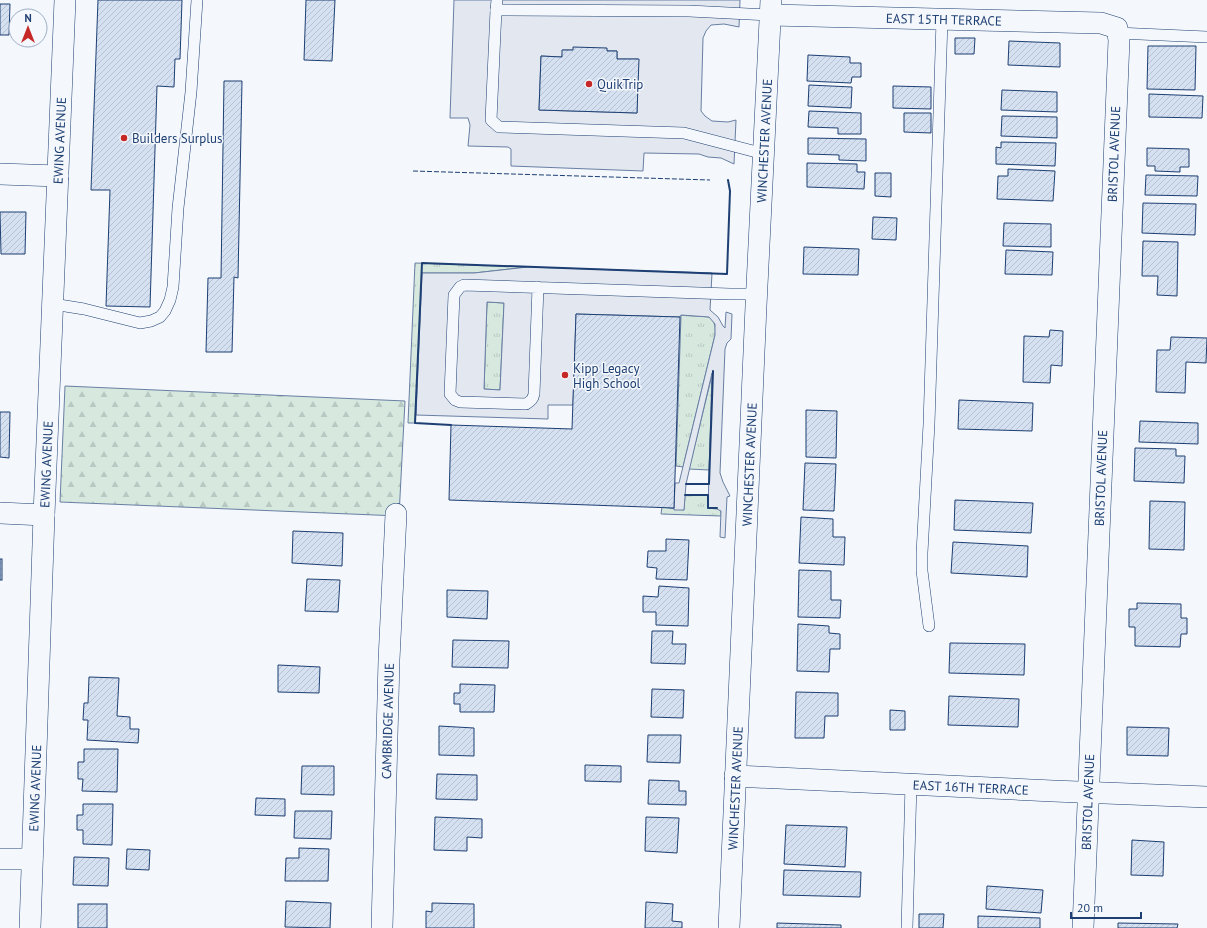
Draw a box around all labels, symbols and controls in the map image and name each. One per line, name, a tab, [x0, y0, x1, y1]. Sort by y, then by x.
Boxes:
north arrow	[8, 8, 48, 48]
street label: EAST 15TH TERRACE	[886, 9, 1002, 29]
text: N	[24, 11, 32, 25]
place label: QuikTrip	[597, 76, 643, 93]
street label: WINCHESTER AVENUE	[753, 78, 776, 203]
marker: QuikTrip	[584, 79, 594, 89]
street label: EWING AVENUE	[49, 97, 70, 184]
street label: BRISTOL AVENUE	[1104, 106, 1124, 202]
place label: Builders Surplus	[132, 130, 222, 147]
marker: Builders Surplus	[119, 133, 129, 143]
place label: Kipp Legacy High School	[573, 360, 641, 392]
marker: Kipp Legacy High School	[560, 370, 570, 380]
street label: WINCHESTER AVENUE	[738, 402, 760, 527]
street label: EWING AVENUE	[36, 420, 56, 508]
street label: BRISTOL AVENUE	[1091, 430, 1111, 526]
street label: CAMBRIDGE AVENUE	[377, 663, 397, 779]
street label: WINCHESTER AVENUE	[724, 726, 746, 850]
street label: EWING AVENUE	[25, 744, 45, 832]
street label: BRISTOL AVENUE	[1078, 754, 1098, 850]
street label: EAST 16TH TERRACE	[912, 776, 1029, 798]
scale bar	[1071, 894, 1141, 920]
text: 20 m	[1077, 900, 1103, 915]

